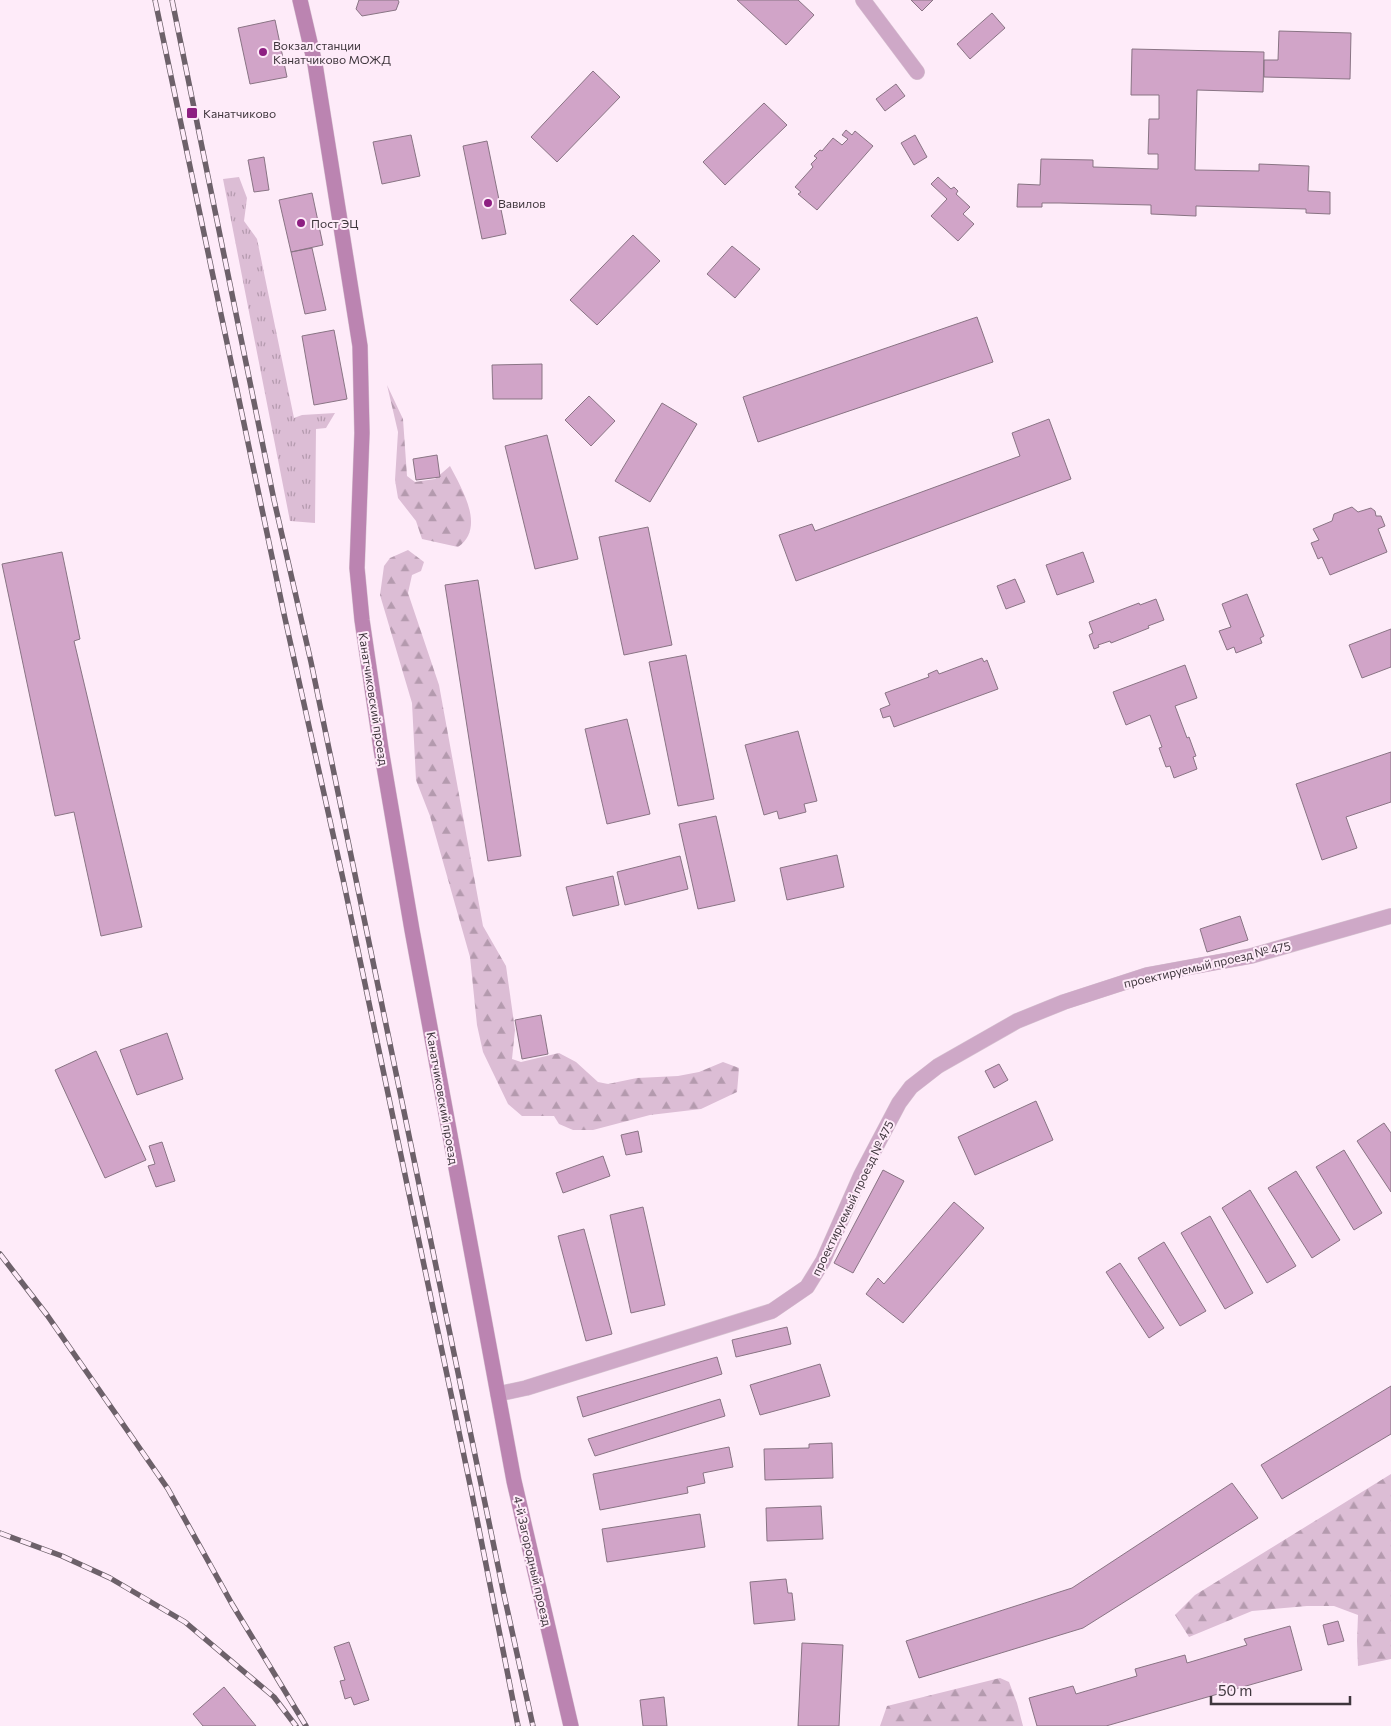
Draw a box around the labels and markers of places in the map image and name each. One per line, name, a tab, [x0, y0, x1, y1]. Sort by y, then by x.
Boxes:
place label: Вокзал станции Канатчиково МОЖД	[273, 38, 391, 66]
marker: Вокзал станции Канатчиково МОЖД	[257, 46, 269, 58]
marker: Канатчиково	[185, 106, 199, 120]
place label: Канатчиково	[203, 106, 276, 120]
place label: Вавилов	[498, 196, 546, 210]
marker: Вавилов	[482, 197, 494, 209]
place label: Пост ЭЦ	[311, 216, 358, 230]
marker: Пост ЭЦ	[295, 217, 307, 229]

